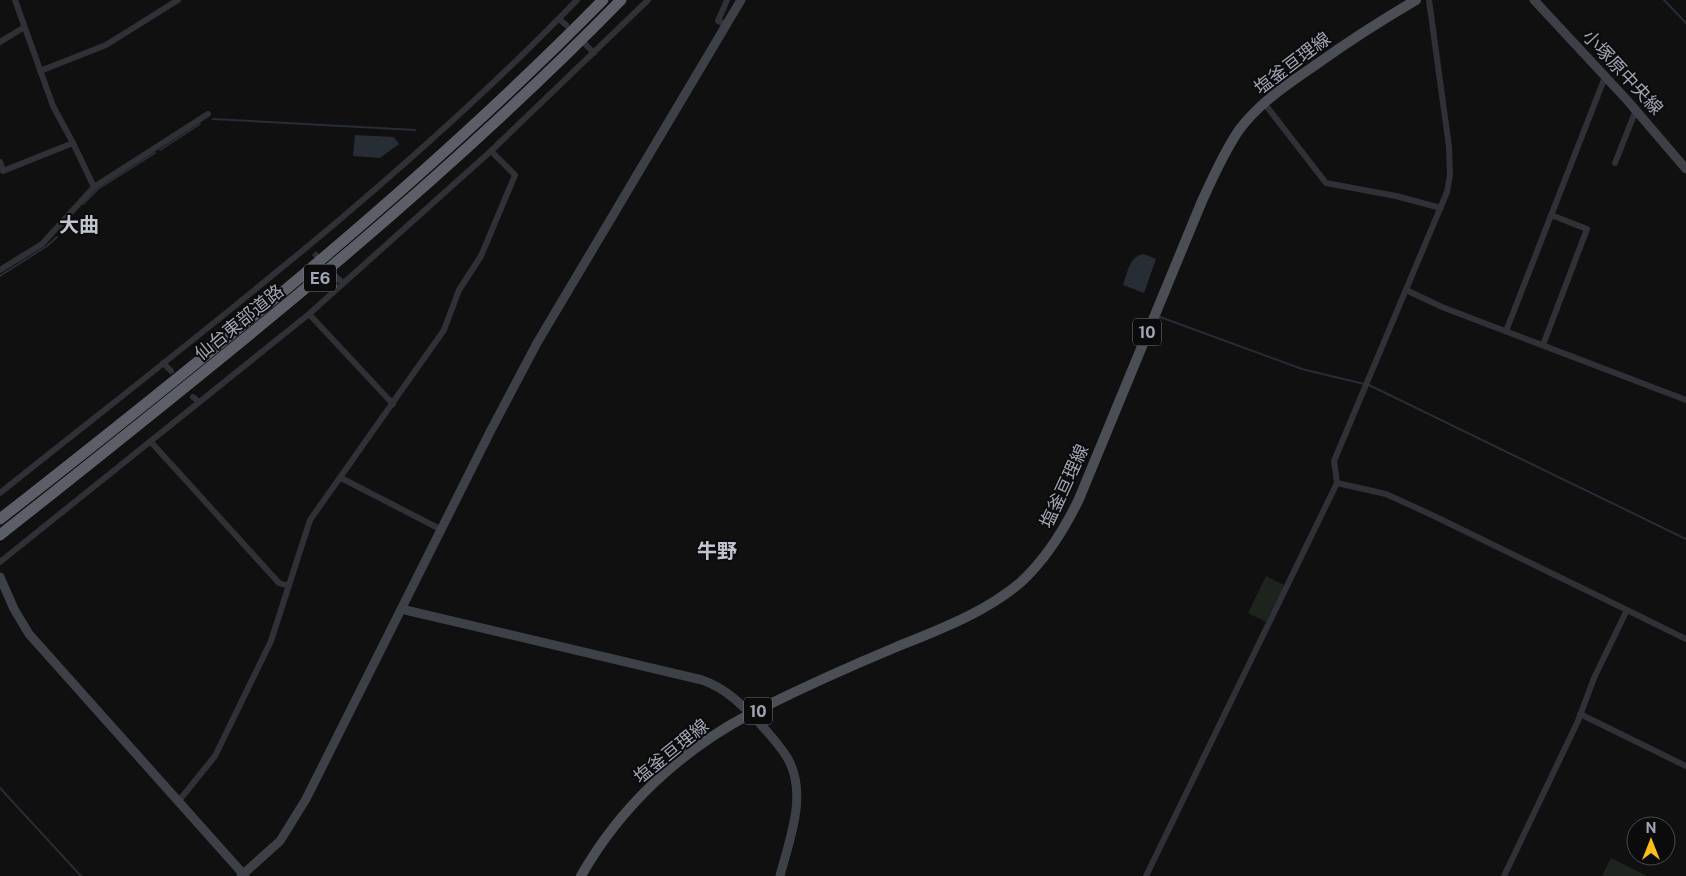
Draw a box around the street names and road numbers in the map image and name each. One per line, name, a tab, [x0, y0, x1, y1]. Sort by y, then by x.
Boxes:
street label: 小塚原中央線	[1578, 25, 1668, 119]
street label: 塩釜亘理線	[1250, 28, 1334, 98]
road number: E6	[304, 264, 336, 292]
street label: 仙台東部道路	[190, 280, 288, 364]
road number: 10	[1133, 318, 1161, 346]
street label: 塩釜亘理線	[1035, 441, 1093, 531]
road number: 10	[744, 698, 772, 724]
street label: 塩釜亘理線	[629, 715, 713, 787]

